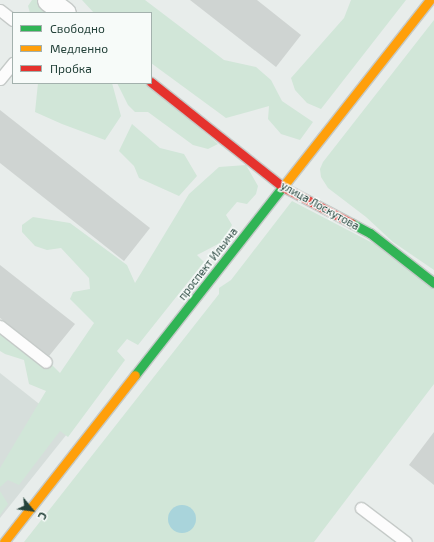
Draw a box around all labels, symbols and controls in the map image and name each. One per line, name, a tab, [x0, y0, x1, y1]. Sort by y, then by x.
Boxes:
legend	[12, 12, 152, 84]
text: Свободно	[50, 21, 105, 35]
text: Медленно	[50, 41, 108, 55]
text: Пробка	[50, 61, 92, 75]
street label: улица Лоскутова	[279, 179, 361, 233]
street label: проспект Ильича	[176, 225, 240, 303]
north arrow	[12, 490, 52, 530]
text: С	[36, 510, 50, 522]

